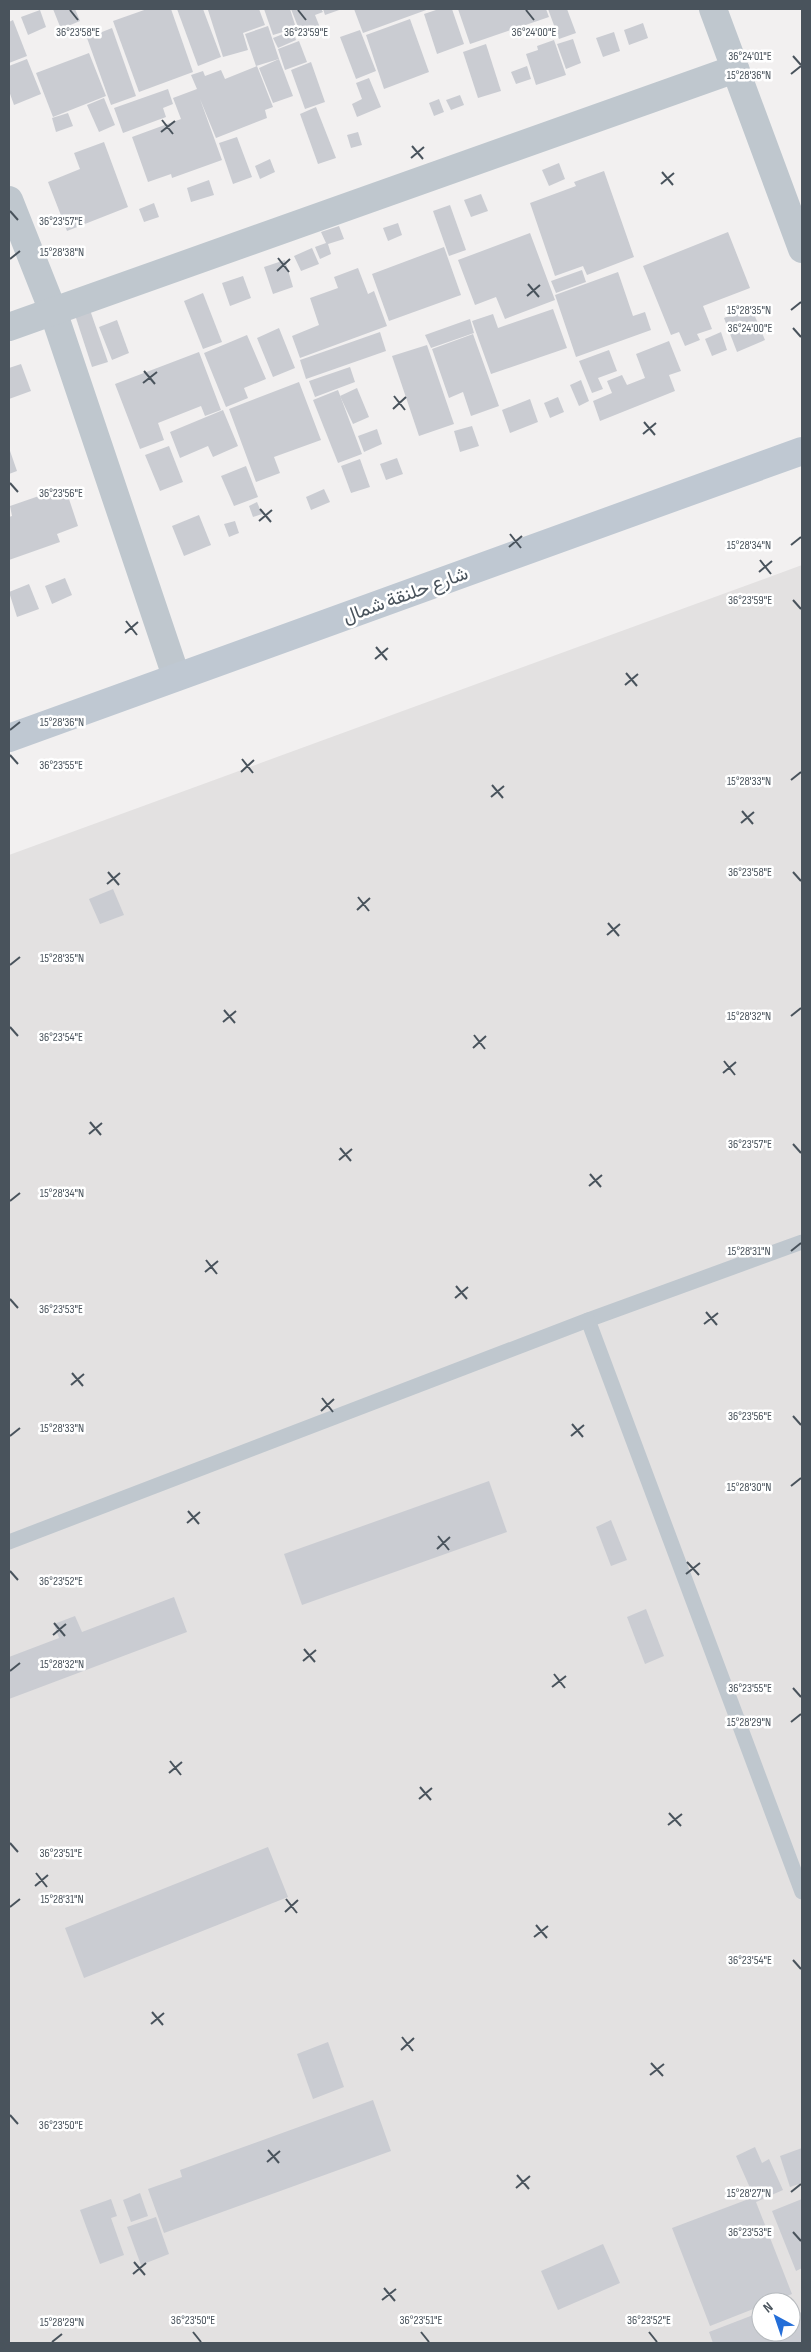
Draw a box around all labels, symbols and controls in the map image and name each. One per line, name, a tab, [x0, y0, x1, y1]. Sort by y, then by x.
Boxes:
text: 36°23'58"E	[56, 25, 100, 40]
text: 36°23'59"E	[284, 25, 328, 40]
text: 36°24'00"E	[512, 25, 556, 40]
text: 36°24'01"E	[728, 49, 772, 64]
text: 15°28'36"N	[727, 68, 771, 83]
text: 36°23'57"E	[39, 214, 83, 229]
text: 15°28'38"N	[40, 245, 84, 260]
text: 15°28'35"N	[727, 303, 771, 318]
text: 36°24'00"E	[728, 321, 772, 336]
text: 36°23'56"E	[39, 486, 83, 501]
text: 15°28'34"N	[727, 538, 771, 553]
street label: شارع حلنقة شمال	[340, 562, 471, 629]
text: 36°23'59"E	[728, 593, 772, 608]
text: 15°28'36"N	[40, 715, 84, 730]
text: 36°23'55"E	[39, 758, 83, 773]
text: 15°28'33"N	[727, 774, 771, 789]
text: 36°23'58"E	[728, 865, 772, 880]
text: 15°28'35"N	[40, 951, 84, 966]
text: 15°28'32"N	[727, 1009, 771, 1024]
text: 36°23'54"E	[39, 1030, 83, 1045]
text: 36°23'57"E	[728, 1137, 772, 1152]
text: 15°28'34"N	[40, 1186, 84, 1201]
text: 15°28'31"N	[727, 1244, 771, 1259]
text: 36°23'53"E	[39, 1302, 83, 1317]
text: 36°23'56"E	[728, 1409, 772, 1424]
text: 15°28'33"N	[40, 1421, 84, 1436]
text: 15°28'30"N	[727, 1480, 771, 1495]
text: 36°23'52"E	[39, 1574, 83, 1589]
text: 15°28'32"N	[40, 1657, 84, 1672]
text: 36°23'55"E	[728, 1681, 772, 1696]
text: 15°28'29"N	[727, 1715, 771, 1730]
text: 36°23'51"E	[40, 1846, 82, 1861]
text: 15°28'31"N	[40, 1892, 84, 1907]
text: 36°23'54"E	[728, 1953, 772, 1968]
text: 36°23'50"E	[39, 2118, 83, 2133]
text: 15°28'27"N	[727, 2186, 771, 2201]
text: 36°23'53"E	[728, 2225, 772, 2240]
north arrow	[751, 2292, 801, 2342]
text: N	[760, 2299, 776, 2316]
text: 36°23'50"E	[171, 2313, 215, 2328]
text: 36°23'51"E	[400, 2313, 442, 2328]
text: 36°23'52"E	[627, 2313, 671, 2328]
text: 15°28'29"N	[40, 2315, 84, 2330]

